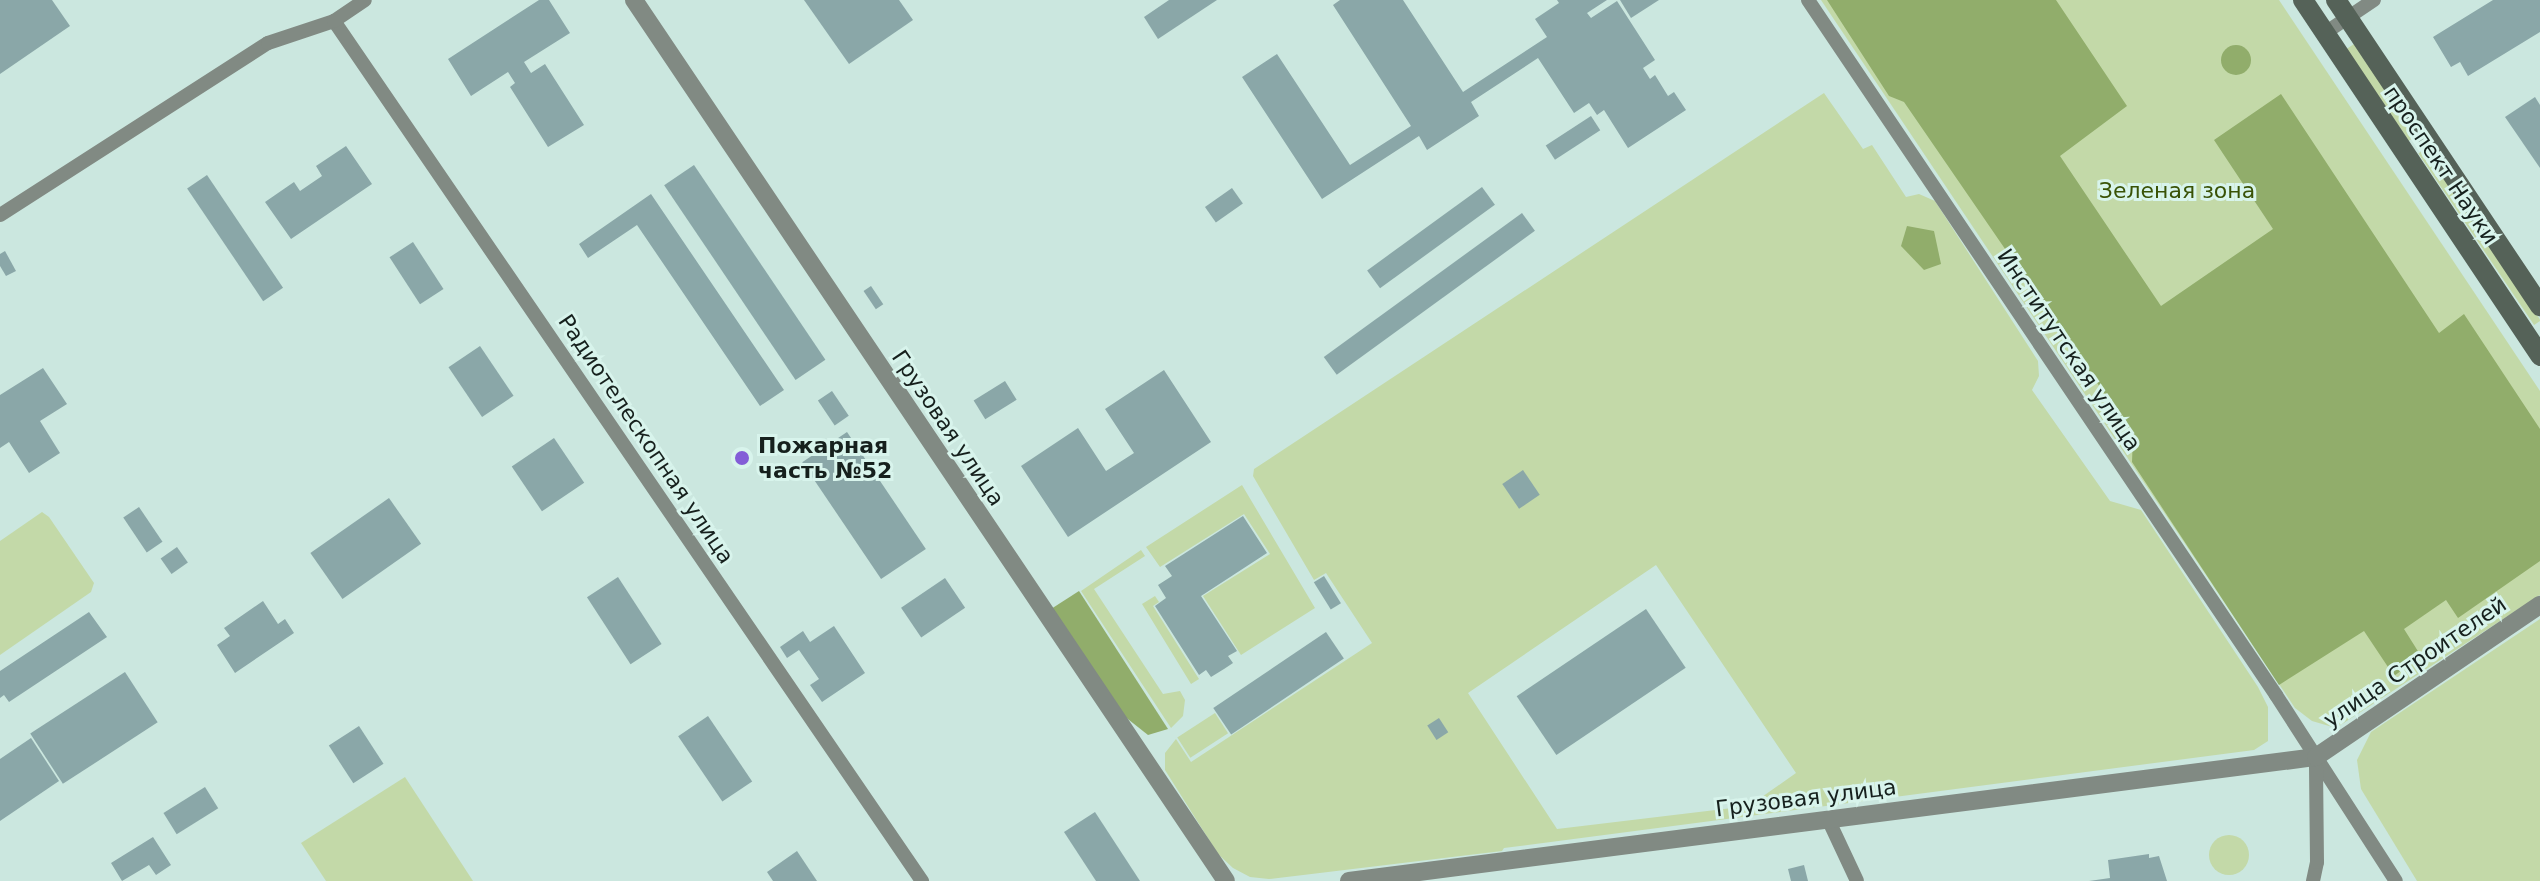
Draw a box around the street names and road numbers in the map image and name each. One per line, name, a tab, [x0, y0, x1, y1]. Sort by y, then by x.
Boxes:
street label: проспект Науки	[2378, 81, 2504, 249]
street label: Институтская улица	[1992, 244, 2146, 456]
street label: Радиотелескопная улица	[553, 309, 739, 569]
street label: Грузовая улица	[886, 345, 1010, 511]
street label: улица Строителей	[2319, 591, 2511, 733]
street label: Грузовая улица	[1714, 774, 1898, 822]

